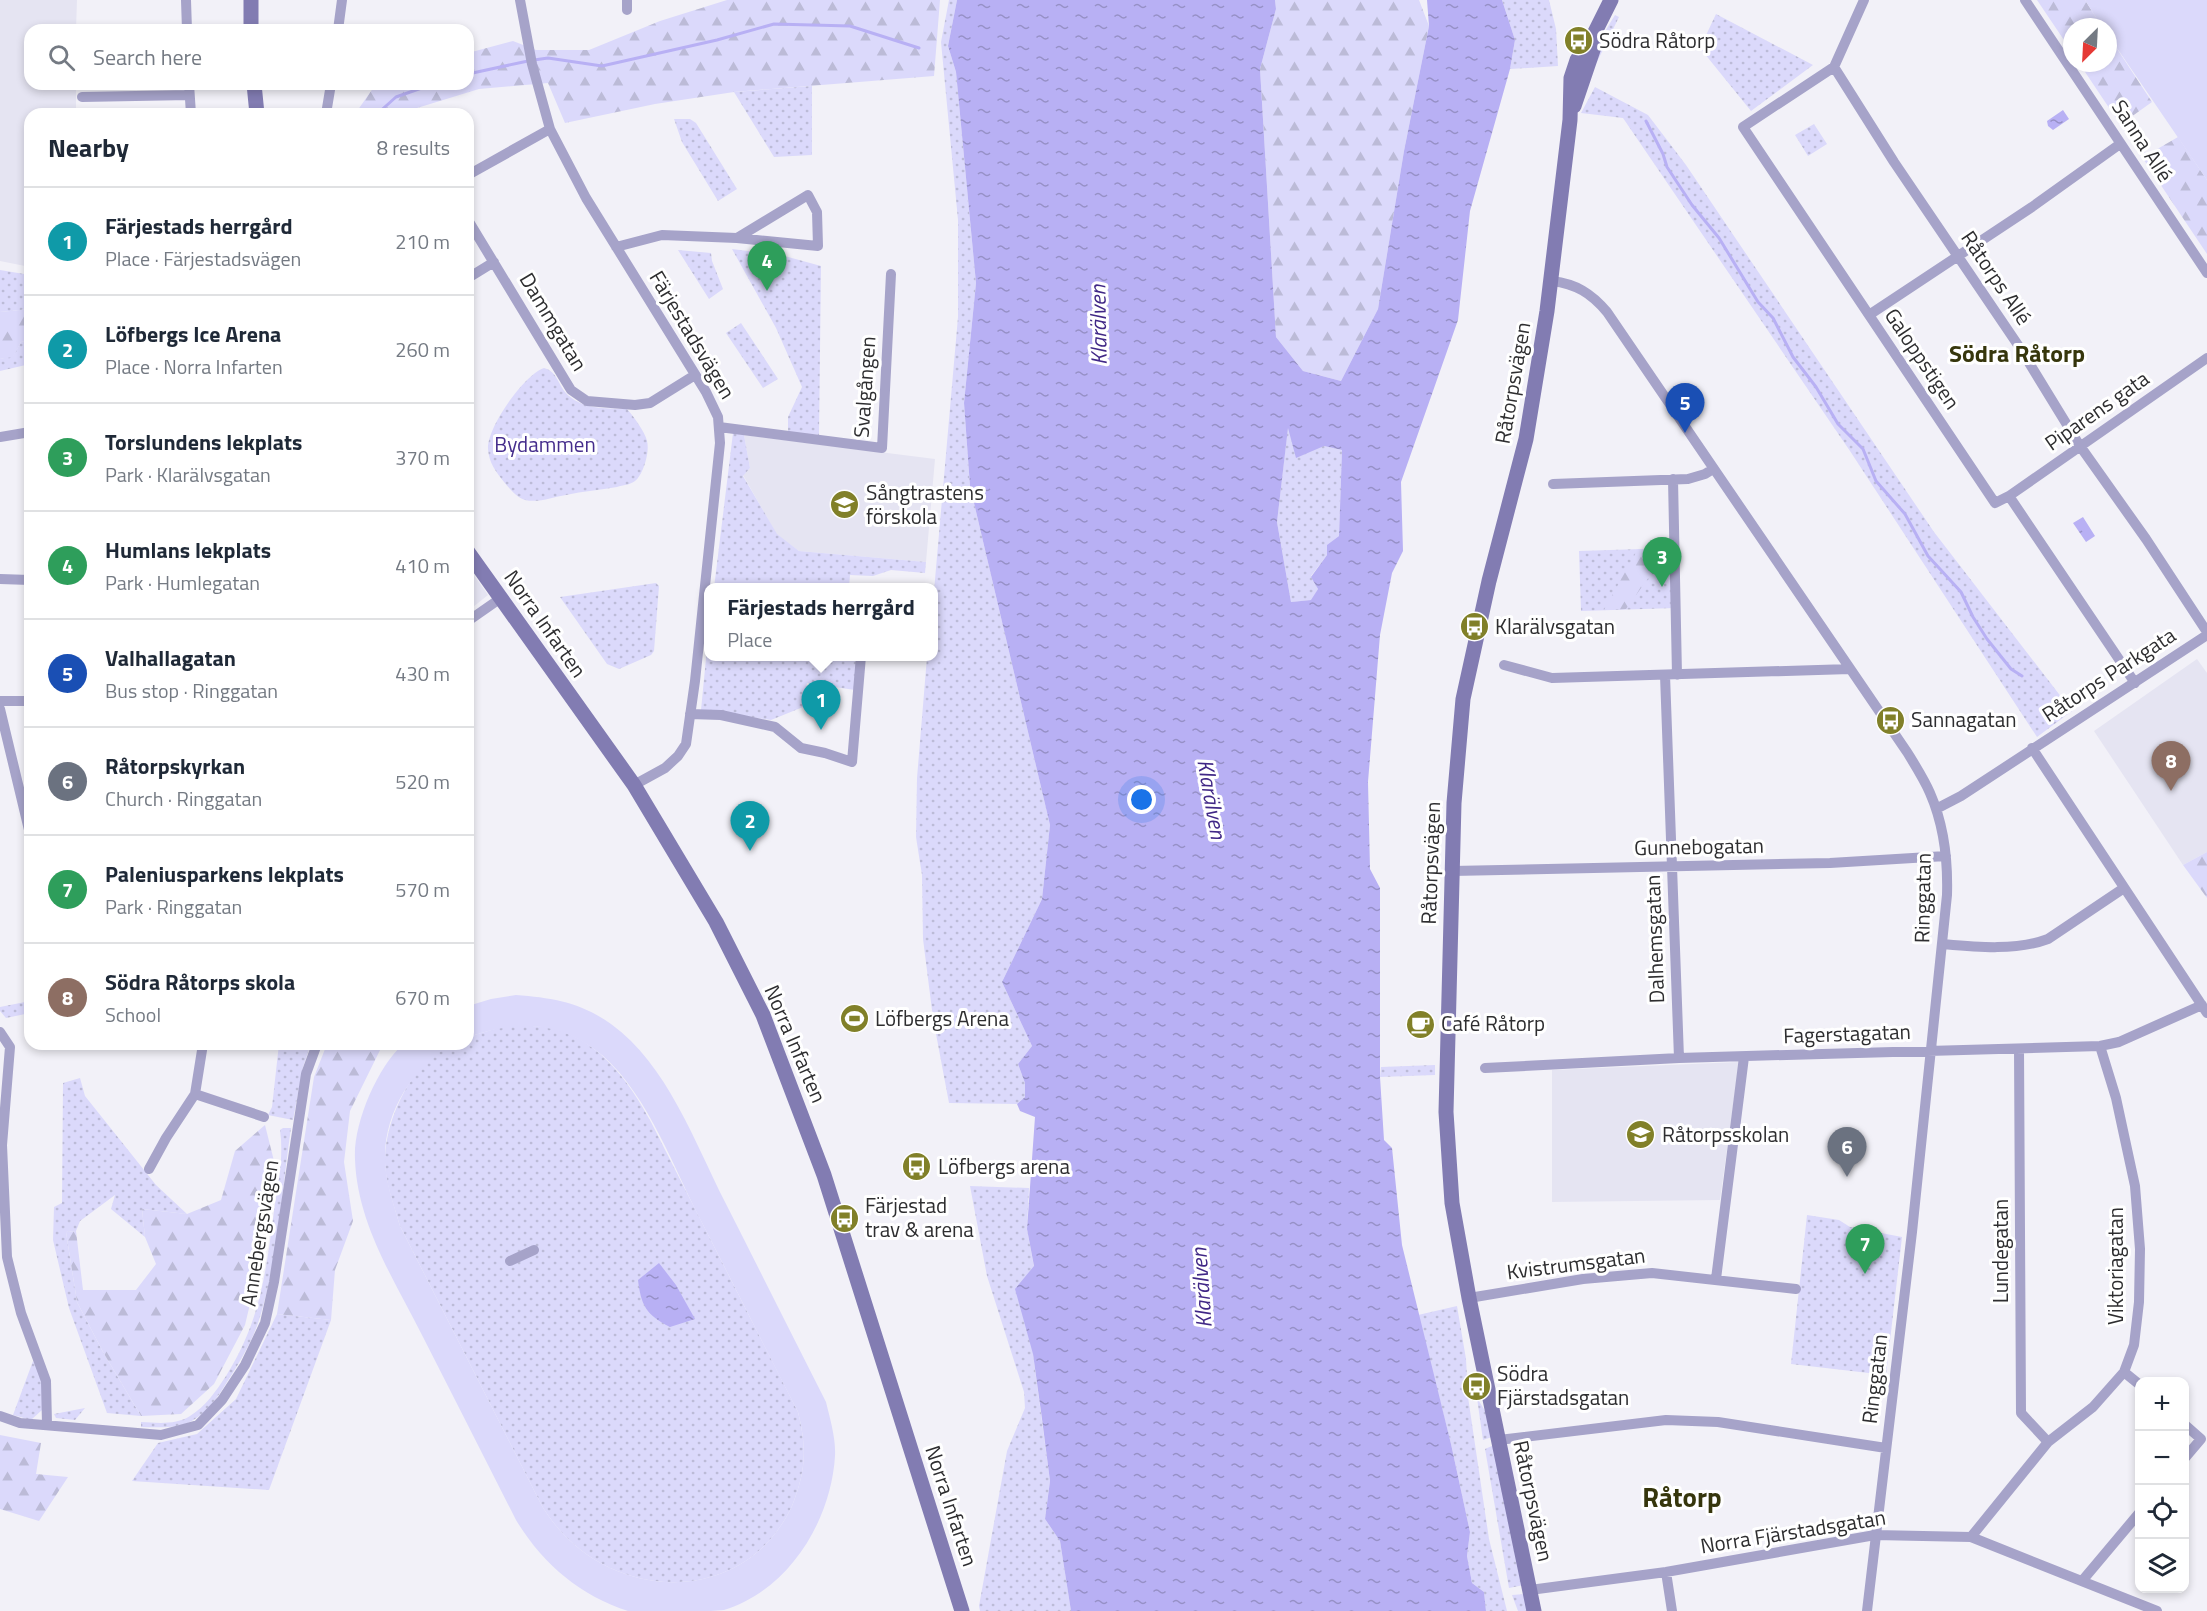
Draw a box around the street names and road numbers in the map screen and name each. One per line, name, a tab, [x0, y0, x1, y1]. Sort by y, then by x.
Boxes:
street label: Sanna Allé	[2104, 93, 2181, 188]
street label: Råtorps Allé	[1954, 224, 2040, 331]
street label: Färjestadsvägen	[642, 264, 744, 405]
street label: Dammgatan	[512, 266, 596, 377]
street label: Galoppstigen	[1877, 301, 1969, 415]
street label: Råtorpsvägen	[1486, 319, 1538, 446]
street label: Svalgången	[844, 335, 884, 439]
street label: Piparens gata	[2038, 362, 2156, 458]
street label: Norra Infarten	[497, 563, 595, 684]
street label: Råtorps Parkgata	[2035, 619, 2182, 729]
street label: Råtorpsvägen	[1412, 801, 1448, 925]
street label: Gunnebogatan	[1634, 829, 1764, 863]
street label: Ringgatan	[1905, 853, 1939, 943]
street label: Dalhemsgatan	[1636, 874, 1672, 1004]
street label: Norra Infarten	[757, 980, 835, 1108]
street label: Fagerstagatan	[1783, 1015, 1911, 1051]
street label: Annebergsvägen	[232, 1157, 286, 1308]
street label: Lundegatan	[1984, 1199, 2016, 1303]
street label: Viktoriagatan	[2099, 1207, 2131, 1325]
street label: Kvistrumsgatan	[1505, 1239, 1647, 1287]
street label: Ringgatan	[1853, 1332, 1895, 1426]
street label: Råtorpsvägen	[1506, 1437, 1562, 1564]
street label: Norra Infarten	[917, 1441, 987, 1570]
street label: Norra Fjärstadsgatan	[1698, 1501, 1888, 1561]

